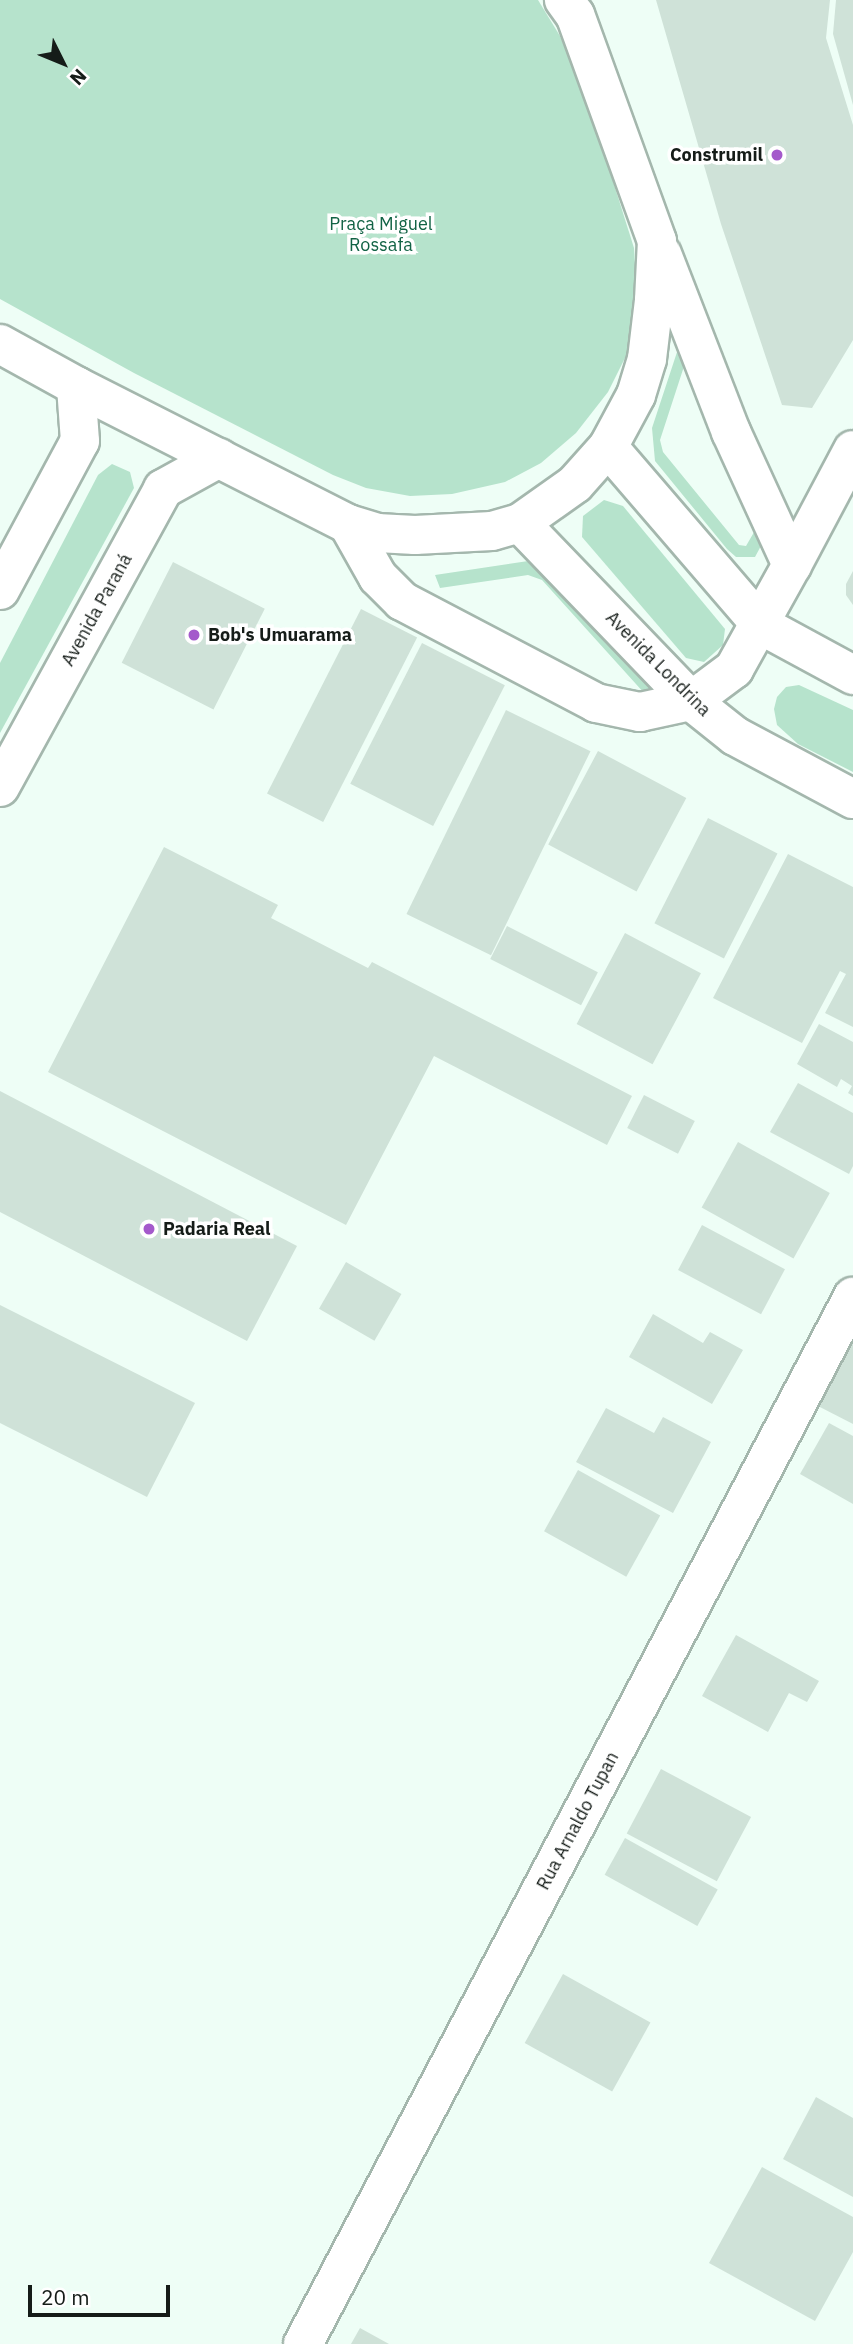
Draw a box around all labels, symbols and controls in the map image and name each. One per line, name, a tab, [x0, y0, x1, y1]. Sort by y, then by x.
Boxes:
north arrow	[28, 28, 98, 98]
text: N	[65, 64, 92, 91]
place label: Construmil	[670, 144, 763, 166]
marker: Construmil	[769, 147, 785, 163]
park label: Praça Miguel Rossafa	[329, 214, 433, 256]
street label: Avenida Paraná	[57, 550, 137, 670]
street label: Avenida Londrina	[601, 607, 715, 721]
place label: Bob's Umuarama	[208, 624, 352, 646]
marker: Bob's Umuarama	[186, 627, 202, 643]
place label: Padaria Real	[163, 1218, 271, 1240]
marker: Padaria Real	[141, 1221, 157, 1237]
street label: Rua Arnaldo Tupan	[533, 1748, 623, 1894]
scale bar	[32, 2270, 173, 2314]
text: 20 m	[41, 2283, 90, 2311]

